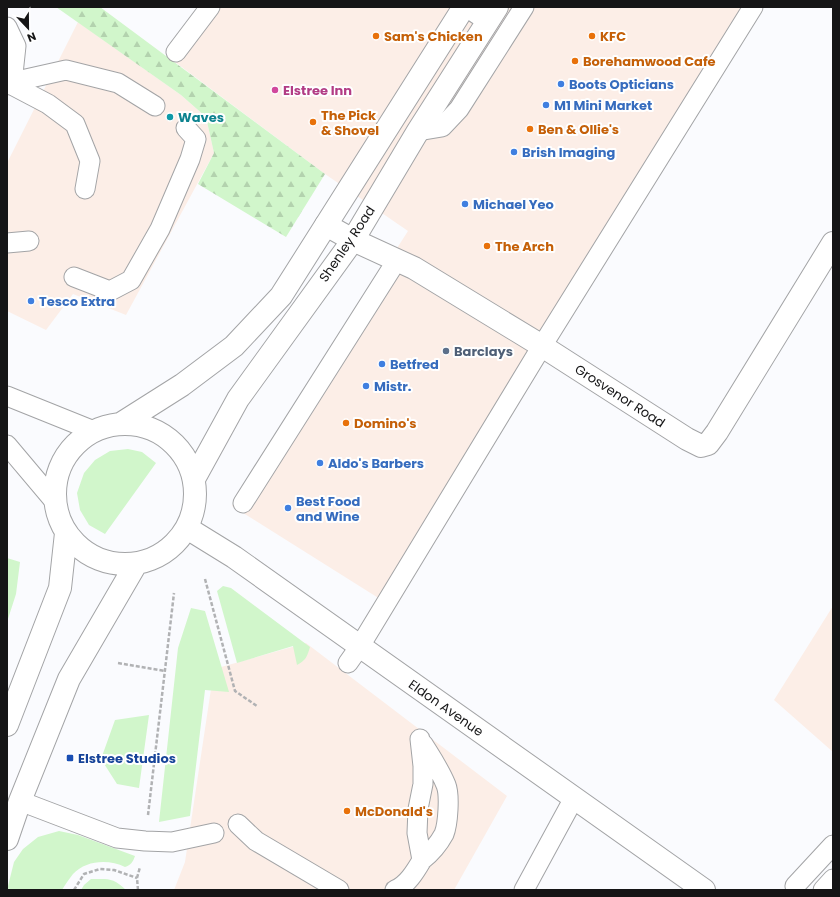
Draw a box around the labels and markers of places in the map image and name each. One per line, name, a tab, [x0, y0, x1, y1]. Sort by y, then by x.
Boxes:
place label: Sam's Chicken	[384, 27, 483, 46]
place label: KFC	[600, 27, 626, 46]
marker: Sam's Chicken	[371, 31, 381, 41]
marker: KFC	[587, 31, 597, 41]
place label: Borehamwood Cafe	[583, 52, 716, 71]
marker: Borehamwood Cafe	[570, 56, 580, 66]
place label: Boots Opticians	[569, 75, 674, 94]
marker: Boots Opticians	[556, 79, 566, 89]
place label: Elstree Inn	[283, 81, 352, 100]
marker: Elstree Inn	[270, 85, 280, 95]
place label: M1 Mini Market	[554, 96, 652, 115]
marker: M1 Mini Market	[541, 100, 551, 110]
place label: The Pick & Shovel	[321, 106, 379, 140]
place label: Waves	[178, 108, 224, 127]
marker: Waves	[165, 112, 175, 122]
marker: The Pick & Shovel	[308, 117, 318, 127]
place label: Ben & Ollie's	[538, 120, 619, 139]
marker: Ben & Ollie's	[525, 124, 535, 134]
place label: Brish Imaging	[522, 143, 616, 162]
marker: Brish Imaging	[509, 147, 519, 157]
place label: Michael Yeo	[473, 195, 554, 214]
marker: Michael Yeo	[460, 199, 470, 209]
place label: The Arch	[495, 237, 554, 256]
marker: The Arch	[482, 241, 492, 251]
place label: Tesco Extra	[39, 292, 115, 311]
marker: Tesco Extra	[26, 296, 36, 306]
place label: Barclays	[454, 342, 513, 361]
marker: Barclays	[441, 346, 451, 356]
place label: Betfred	[390, 355, 439, 374]
marker: Betfred	[377, 359, 387, 369]
place label: Mistr.	[374, 377, 412, 396]
marker: Mistr.	[361, 381, 371, 391]
place label: Domino's	[354, 414, 417, 433]
marker: Domino's	[341, 418, 351, 428]
place label: Aldo's Barbers	[328, 454, 424, 473]
marker: Aldo's Barbers	[315, 458, 325, 468]
place label: Best Food and Wine	[296, 492, 361, 526]
marker: Best Food and Wine	[283, 503, 293, 513]
place label: Elstree Studios	[78, 749, 176, 768]
marker: Elstree Studios	[65, 753, 75, 763]
place label: McDonald's	[355, 802, 433, 821]
marker: McDonald's	[342, 806, 352, 816]

